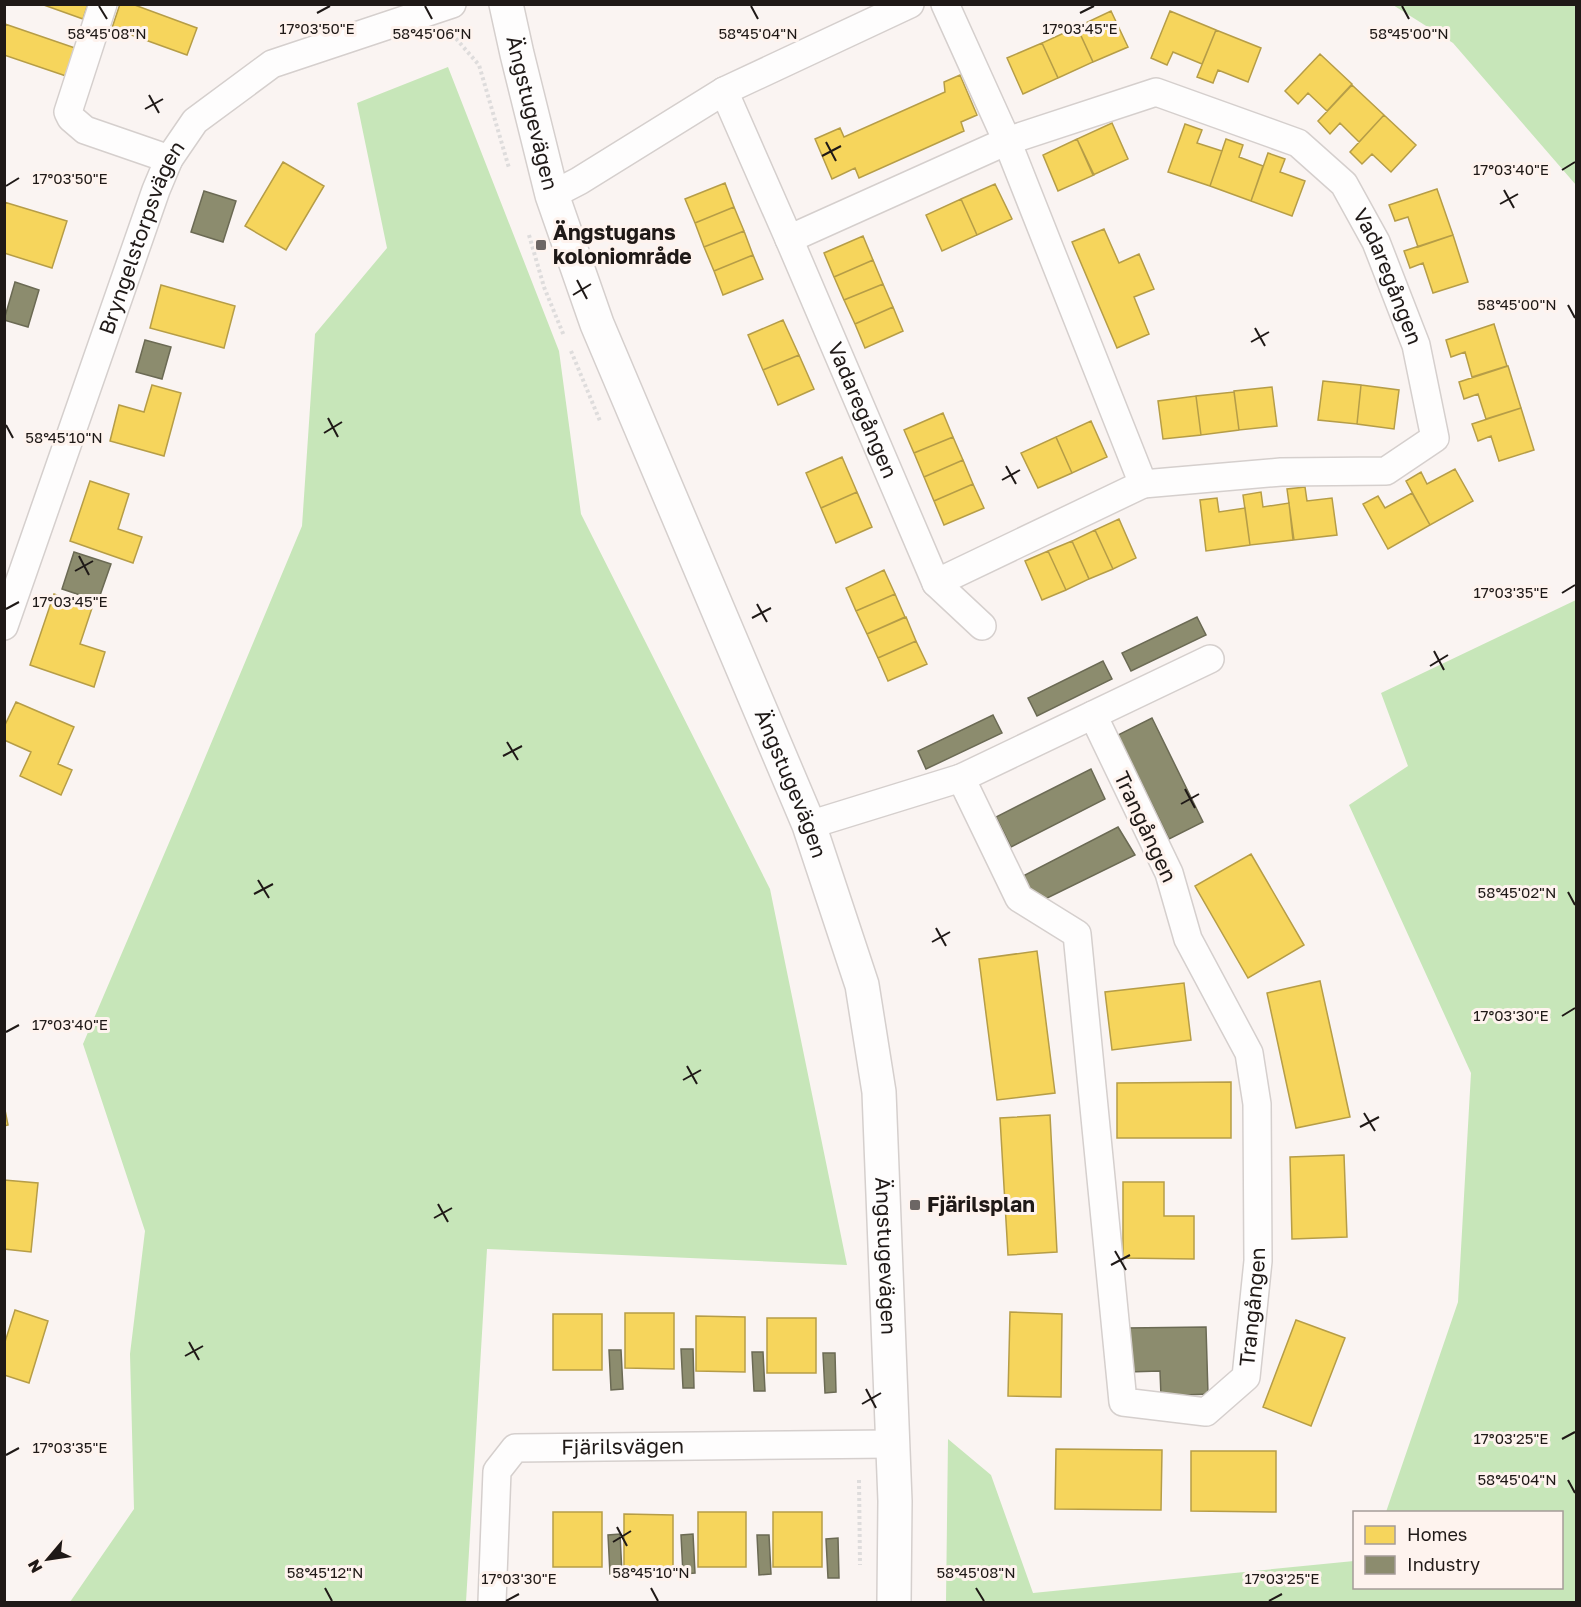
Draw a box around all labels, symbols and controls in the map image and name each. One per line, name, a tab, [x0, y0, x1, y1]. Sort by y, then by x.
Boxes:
text: 17°03'50"E	[279, 19, 355, 37]
text: 17°03'45"E	[1042, 19, 1118, 37]
text: 58°45'08"N	[67, 24, 147, 42]
text: 58°45'06"N	[392, 24, 472, 42]
text: 58°45'04"N	[718, 24, 798, 42]
text: 58°45'00"N	[1369, 24, 1449, 42]
street label: Ängstugevägen	[501, 33, 564, 193]
street label: Bryngelstorpsvägen	[93, 135, 190, 338]
text: 17°03'40"E	[1473, 160, 1549, 178]
text: 17°03'50"E	[32, 169, 108, 187]
street label: Vadaregången	[1348, 203, 1429, 348]
place label: Ängstugans koloniområde	[553, 219, 692, 269]
marker: Ängstugans koloniområde	[534, 238, 548, 252]
text: 58°45'00"N	[1477, 295, 1557, 313]
street label: Vadaregången	[823, 338, 904, 482]
text: 58°45'10"N	[25, 428, 103, 446]
text: 17°03'35"E	[1474, 583, 1548, 601]
text: 17°03'45"E	[32, 592, 108, 610]
street label: Ängstugevägen	[750, 705, 833, 861]
street label: Trangången	[1109, 767, 1183, 886]
text: 58°45'02"N	[1478, 883, 1556, 901]
text: 17°03'30"E	[1473, 1006, 1549, 1024]
text: 17°03'40"E	[32, 1015, 108, 1033]
street label: Ängstugevägen	[870, 1176, 902, 1335]
place label: Fjärilsplan	[927, 1191, 1035, 1217]
marker: Fjärilsplan	[908, 1198, 922, 1212]
street label: Trangången	[1233, 1247, 1270, 1368]
text: 17°03'25"E	[1474, 1429, 1548, 1447]
street label: Fjärilsvägen	[561, 1432, 684, 1460]
text: 17°03'35"E	[33, 1438, 107, 1456]
text: 58°45'04"N	[1477, 1470, 1557, 1488]
legend	[1353, 1511, 1563, 1589]
text: Homes	[1407, 1523, 1467, 1545]
north arrow	[18, 1529, 78, 1589]
text: Industry	[1407, 1553, 1480, 1575]
text: N	[23, 1556, 47, 1576]
text: 58°45'12"N	[287, 1563, 363, 1581]
text: 58°45'10"N	[612, 1563, 690, 1581]
text: 58°45'08"N	[936, 1563, 1016, 1581]
text: 17°03'30"E	[481, 1569, 557, 1587]
text: 17°03'25"E	[1245, 1569, 1319, 1587]

